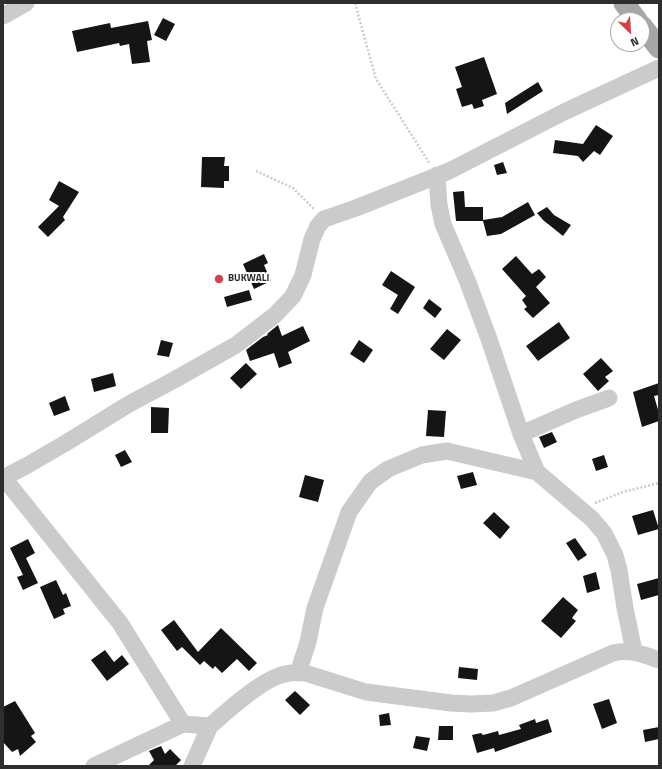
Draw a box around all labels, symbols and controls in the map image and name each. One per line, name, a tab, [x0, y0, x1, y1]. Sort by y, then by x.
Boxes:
north arrow	[610, 12, 650, 52]
text: N	[628, 33, 641, 51]
marker: BUKWALI	[213, 273, 225, 285]
place label: BUKWALI	[228, 273, 269, 285]

